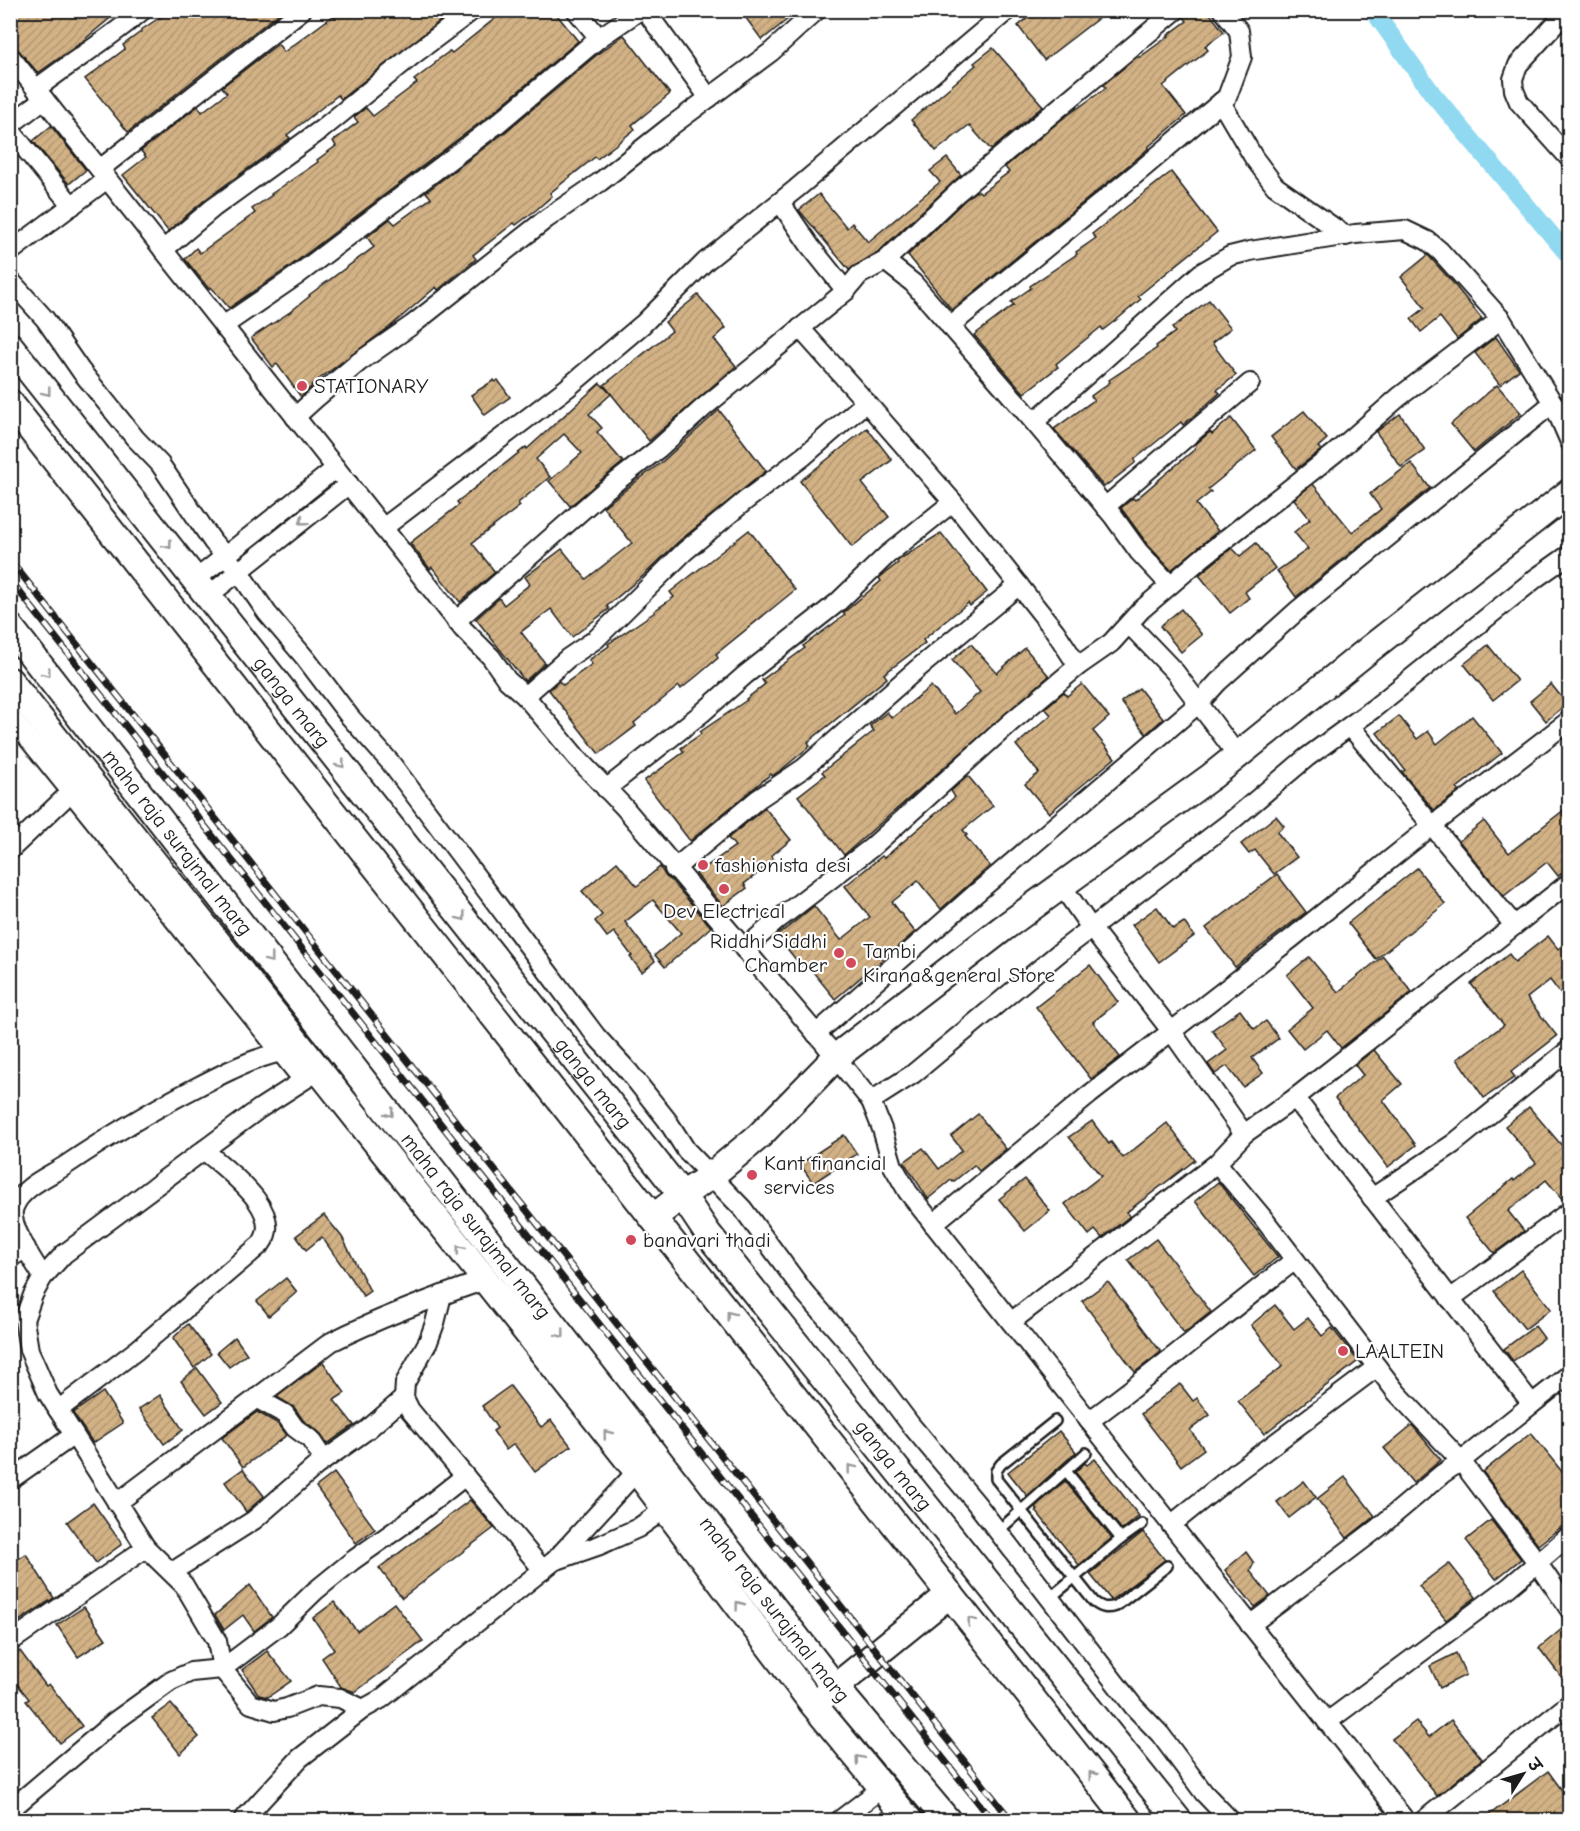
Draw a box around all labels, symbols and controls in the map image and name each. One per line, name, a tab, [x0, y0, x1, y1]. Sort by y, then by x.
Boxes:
place label: STATIONARY	[314, 374, 429, 398]
marker: STATIONARY	[295, 379, 309, 393]
one-way arrow	[39, 386, 50, 397]
one-way arrow	[299, 514, 310, 525]
one-way arrow	[160, 539, 171, 550]
street label: ganga marg	[248, 652, 335, 752]
one-way arrow	[39, 667, 50, 678]
street label: maha raja surajmal marg	[98, 745, 258, 940]
one-way arrow	[333, 757, 344, 768]
place label: fashionista desi	[714, 853, 851, 877]
marker: fashionista desi	[696, 858, 710, 872]
marker: Dev Electrical	[717, 882, 731, 896]
place label: Dev Electrical	[663, 899, 785, 923]
one-way arrow	[455, 910, 466, 921]
place label: Riddhi Siddhi Chamber	[710, 929, 828, 977]
place label: Tambi Kirana&general Store	[863, 939, 1055, 987]
marker: Riddhi Siddhi Chamber	[832, 946, 846, 960]
one-way arrow	[263, 953, 274, 964]
marker: Tambi Kirana&general Store	[844, 956, 858, 970]
street label: ganga marg	[550, 1033, 637, 1134]
one-way arrow	[382, 1106, 393, 1117]
street label: maha raja surajmal marg	[396, 1128, 556, 1324]
place label: Kant financial services	[764, 1151, 886, 1199]
marker: Kant financial services	[745, 1168, 759, 1182]
place label: banavari thadi	[643, 1228, 771, 1252]
marker: banavari thadi	[624, 1233, 638, 1247]
one-way arrow	[456, 1245, 467, 1256]
one-way arrow	[726, 1311, 737, 1322]
one-way arrow	[553, 1327, 564, 1338]
place label: LAALTEIN	[1355, 1339, 1444, 1363]
marker: LAALTEIN	[1336, 1344, 1350, 1358]
street label: ganga marg	[850, 1415, 937, 1515]
one-way arrow	[604, 1430, 615, 1441]
one-way arrow	[847, 1464, 858, 1475]
street label: maha raja surajmal marg	[695, 1512, 855, 1707]
one-way arrow	[735, 1601, 746, 1612]
one-way arrow	[968, 1617, 979, 1628]
north arrow	[1493, 1744, 1553, 1804]
text: उ	[1523, 1754, 1545, 1776]
one-way arrow	[855, 1755, 866, 1766]
one-way arrow	[1089, 1770, 1100, 1781]

